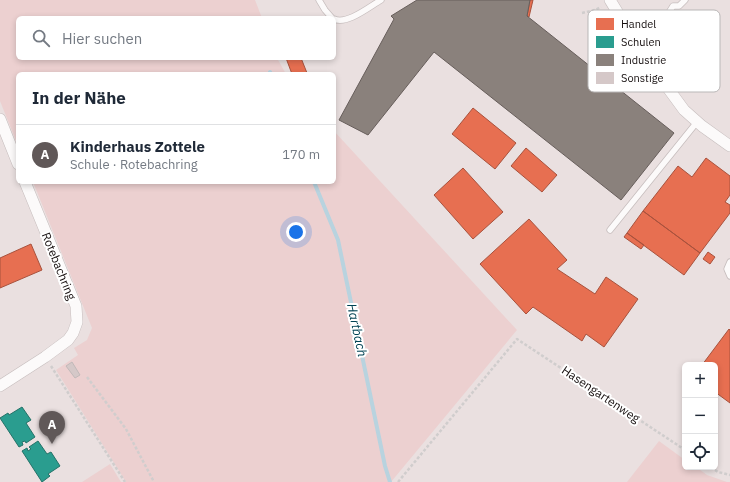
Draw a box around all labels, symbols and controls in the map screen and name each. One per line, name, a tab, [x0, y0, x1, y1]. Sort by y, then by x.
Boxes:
legend	[588, 10, 720, 92]
search box	[16, 16, 336, 60]
text: Handel	[621, 17, 656, 31]
icon: search	[30, 27, 52, 49]
text: Hier suchen	[62, 29, 142, 48]
text: Schulen	[621, 35, 661, 49]
text: Industrie	[621, 53, 666, 67]
text: Sonstige	[621, 71, 663, 85]
text: In der Nähe	[32, 87, 126, 109]
text: Kinderhaus Zottele	[70, 137, 205, 156]
text: A	[41, 146, 49, 163]
text: 170 m	[282, 146, 320, 163]
text: Schule · Rotebachring	[70, 156, 198, 173]
your location	[286, 222, 306, 242]
street label: Rotebachring	[39, 230, 80, 303]
water label: Hartbach	[343, 302, 371, 358]
street label: Hasengartenweg	[559, 362, 643, 426]
map controls	[682, 362, 718, 470]
button: +	[682, 362, 718, 398]
button: −	[682, 398, 718, 434]
pin: A	[39, 411, 65, 444]
button: locate	[682, 434, 718, 470]

